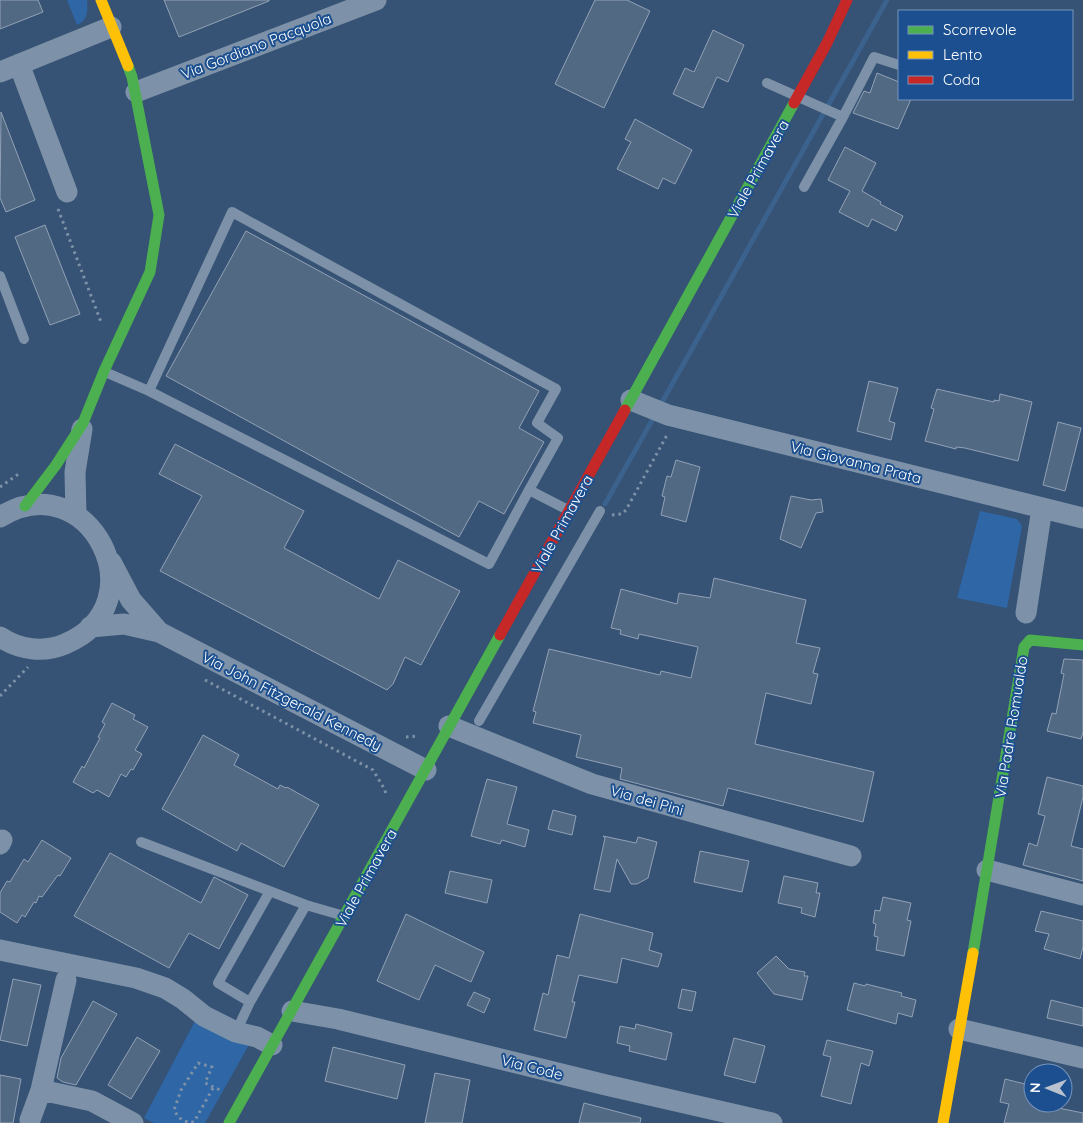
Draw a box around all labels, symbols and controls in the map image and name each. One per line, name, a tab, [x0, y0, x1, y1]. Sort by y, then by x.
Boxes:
street label: Via Gordiano Pacquola	[178, 9, 334, 83]
legend	[898, 10, 1073, 100]
text: Scorrevole	[943, 20, 1017, 39]
text: Lento	[943, 45, 982, 64]
text: Coda	[943, 70, 980, 89]
street label: Viale Primavera	[723, 116, 793, 222]
street label: Via Giovanna Prata	[789, 437, 923, 487]
street label: Viale Primavera	[527, 471, 597, 577]
street label: Via John Fitzgerald Kennedy	[199, 647, 385, 755]
street label: Via Padre Romualdo	[990, 655, 1032, 799]
street label: Via dei Pini	[608, 780, 686, 820]
street label: Viale Primavera	[331, 825, 401, 931]
street label: Via Code	[499, 1050, 565, 1084]
north arrow	[1023, 1063, 1073, 1113]
text: N	[1026, 1082, 1044, 1093]

